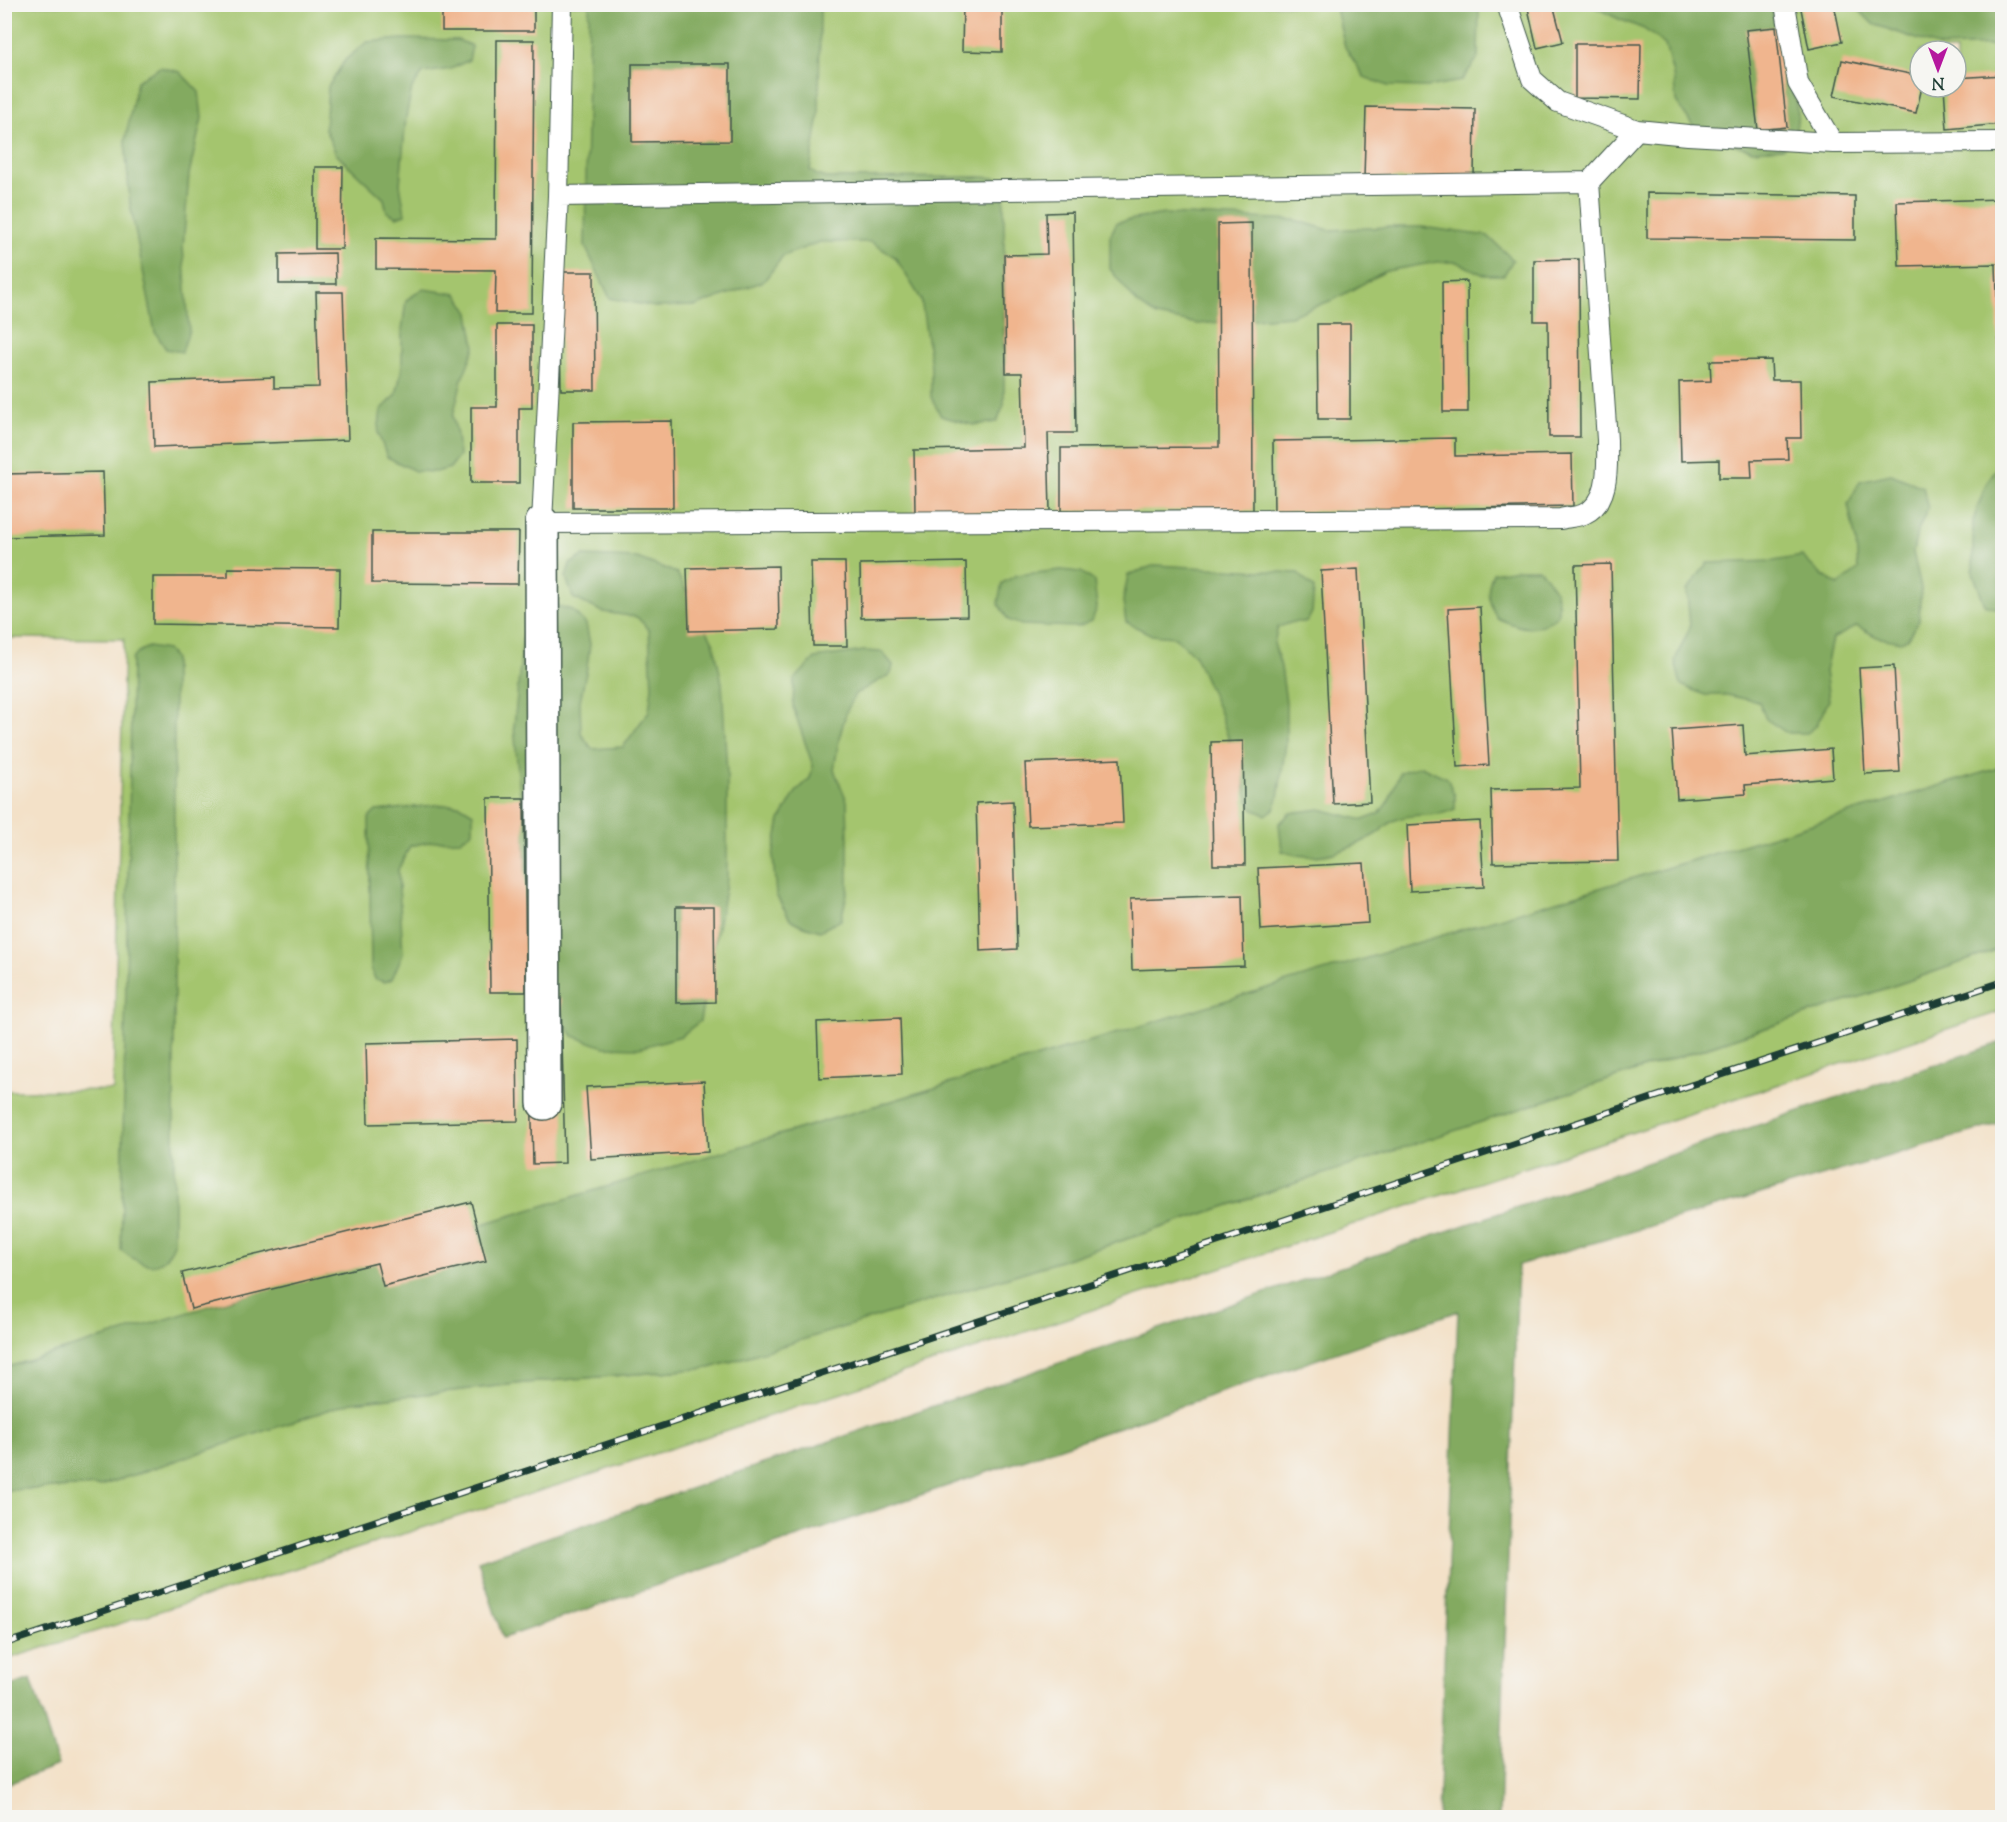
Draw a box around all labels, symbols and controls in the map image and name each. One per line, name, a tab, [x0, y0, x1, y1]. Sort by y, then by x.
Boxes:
north arrow	[1908, 39, 1968, 99]
text: N	[1931, 70, 1944, 93]

